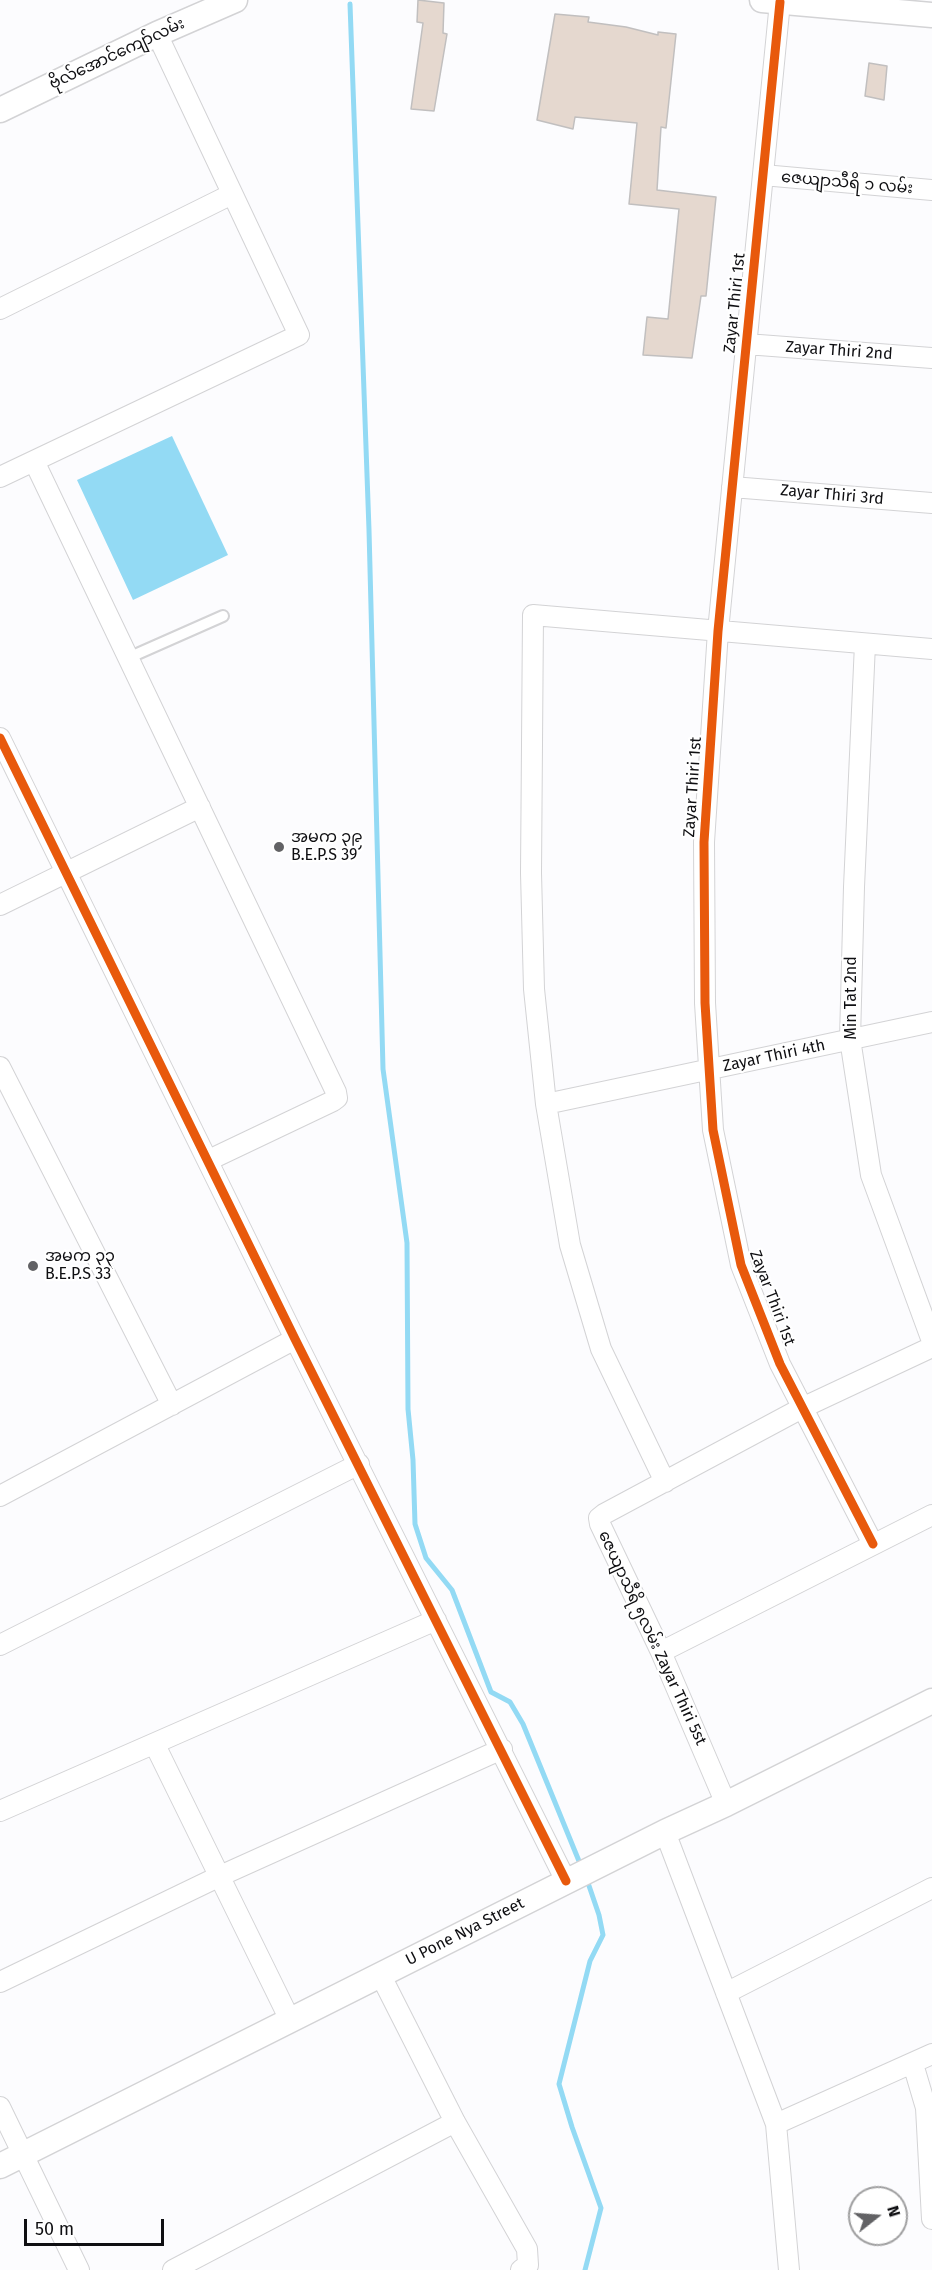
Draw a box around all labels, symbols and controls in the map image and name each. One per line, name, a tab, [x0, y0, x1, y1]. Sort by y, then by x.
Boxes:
street label: ဗိုလ်အောင်ကျော်လမ်း	[46, 14, 188, 94]
street label: ဇေယျာသီရိ ၁ လမ်း	[780, 168, 914, 198]
street label: Zayar Thiri 1st	[720, 252, 750, 354]
street label: Zayar Thiri 2nd	[785, 338, 893, 364]
street label: Zayar Thiri 3rd	[780, 481, 884, 509]
street label: Zayar Thiri 1st	[680, 736, 706, 838]
place label: အမက ၃၉ B.E.P.S 39	[291, 828, 363, 866]
marker: အမက ၃၉ B.E.P.S 39	[272, 840, 286, 854]
street label: Min Tat 2nd	[842, 956, 862, 1040]
street label: Zayar Thiri 4th	[721, 1036, 827, 1076]
place label: အမက ၃၃ B.E.P.S 33	[45, 1247, 115, 1285]
street label: Zayar Thiri 1st	[745, 1248, 799, 1348]
marker: အမက ၃၃ B.E.P.S 33	[26, 1259, 40, 1273]
street label: ဇေယျာသီရိ ၅လမ်း Zayar Thiri 5st	[594, 1528, 710, 1748]
street label: U Pone Nya Street	[403, 1894, 527, 1970]
north arrow	[848, 2186, 908, 2246]
text: N	[883, 2203, 904, 2219]
scale bar	[27, 2207, 166, 2245]
text: 50 m	[35, 2218, 74, 2240]

